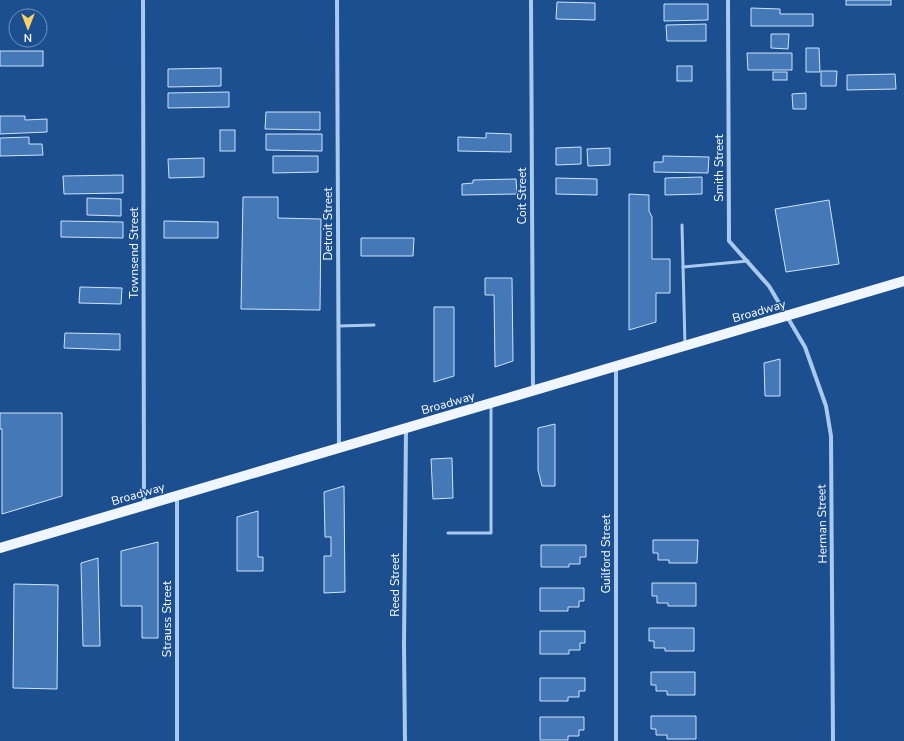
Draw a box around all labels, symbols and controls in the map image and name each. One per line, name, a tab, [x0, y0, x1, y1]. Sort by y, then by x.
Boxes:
north arrow	[8, 8, 48, 48]
text: N	[24, 30, 32, 45]
street label: Smith Street	[711, 134, 727, 202]
street label: Coit Street	[514, 167, 530, 225]
street label: Detroit Street	[320, 187, 336, 261]
street label: Townsend Street	[126, 206, 142, 299]
street label: Broadway	[730, 296, 788, 326]
street label: Broadway	[419, 388, 477, 418]
street label: Broadway	[109, 479, 167, 509]
street label: Herman Street	[813, 484, 831, 564]
street label: Guilford Street	[598, 514, 614, 594]
street label: Reed Street	[387, 552, 403, 617]
street label: Strauss Street	[159, 580, 175, 657]

